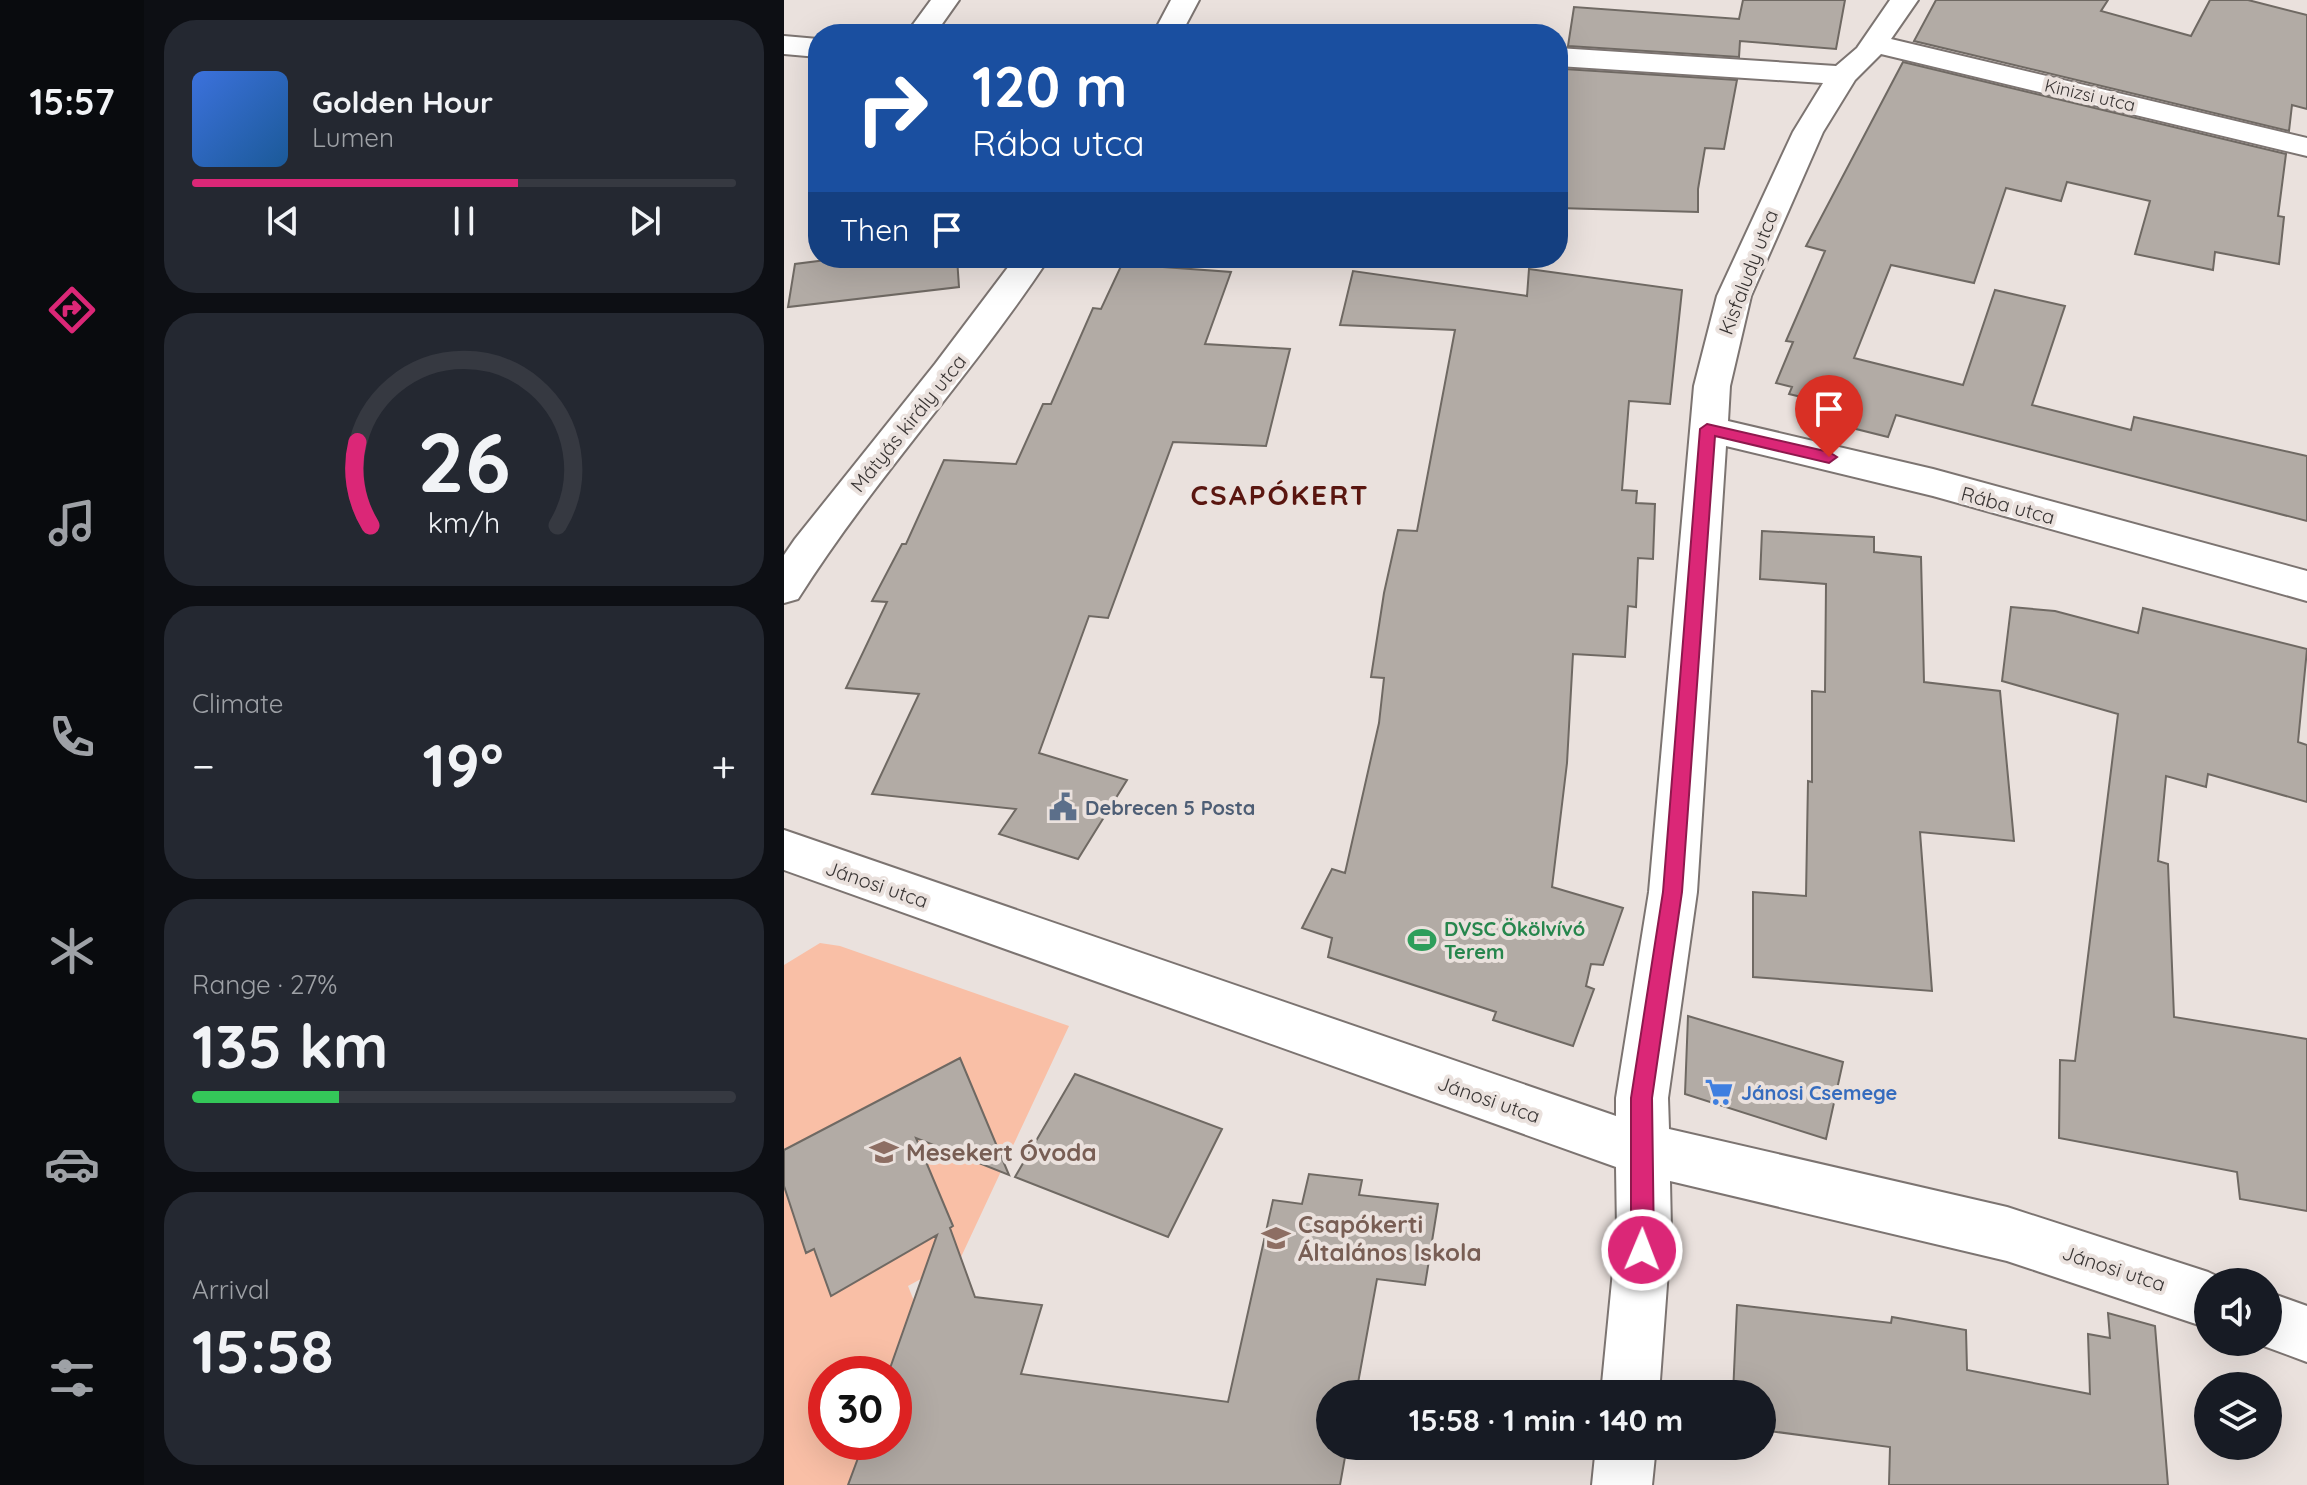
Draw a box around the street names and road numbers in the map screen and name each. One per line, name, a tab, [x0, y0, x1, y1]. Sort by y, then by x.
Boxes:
street label: Kinizsi utca	[2042, 73, 2138, 117]
street label: Kisfaludy utca	[1713, 206, 1783, 338]
street label: Mátyás király utca	[845, 349, 971, 497]
street label: Rába utca	[1958, 481, 2058, 529]
street label: Jánosi utca	[822, 855, 932, 913]
street label: Jánosi utca	[1434, 1070, 1544, 1128]
street label: Jánosi utca	[2059, 1240, 2169, 1296]

